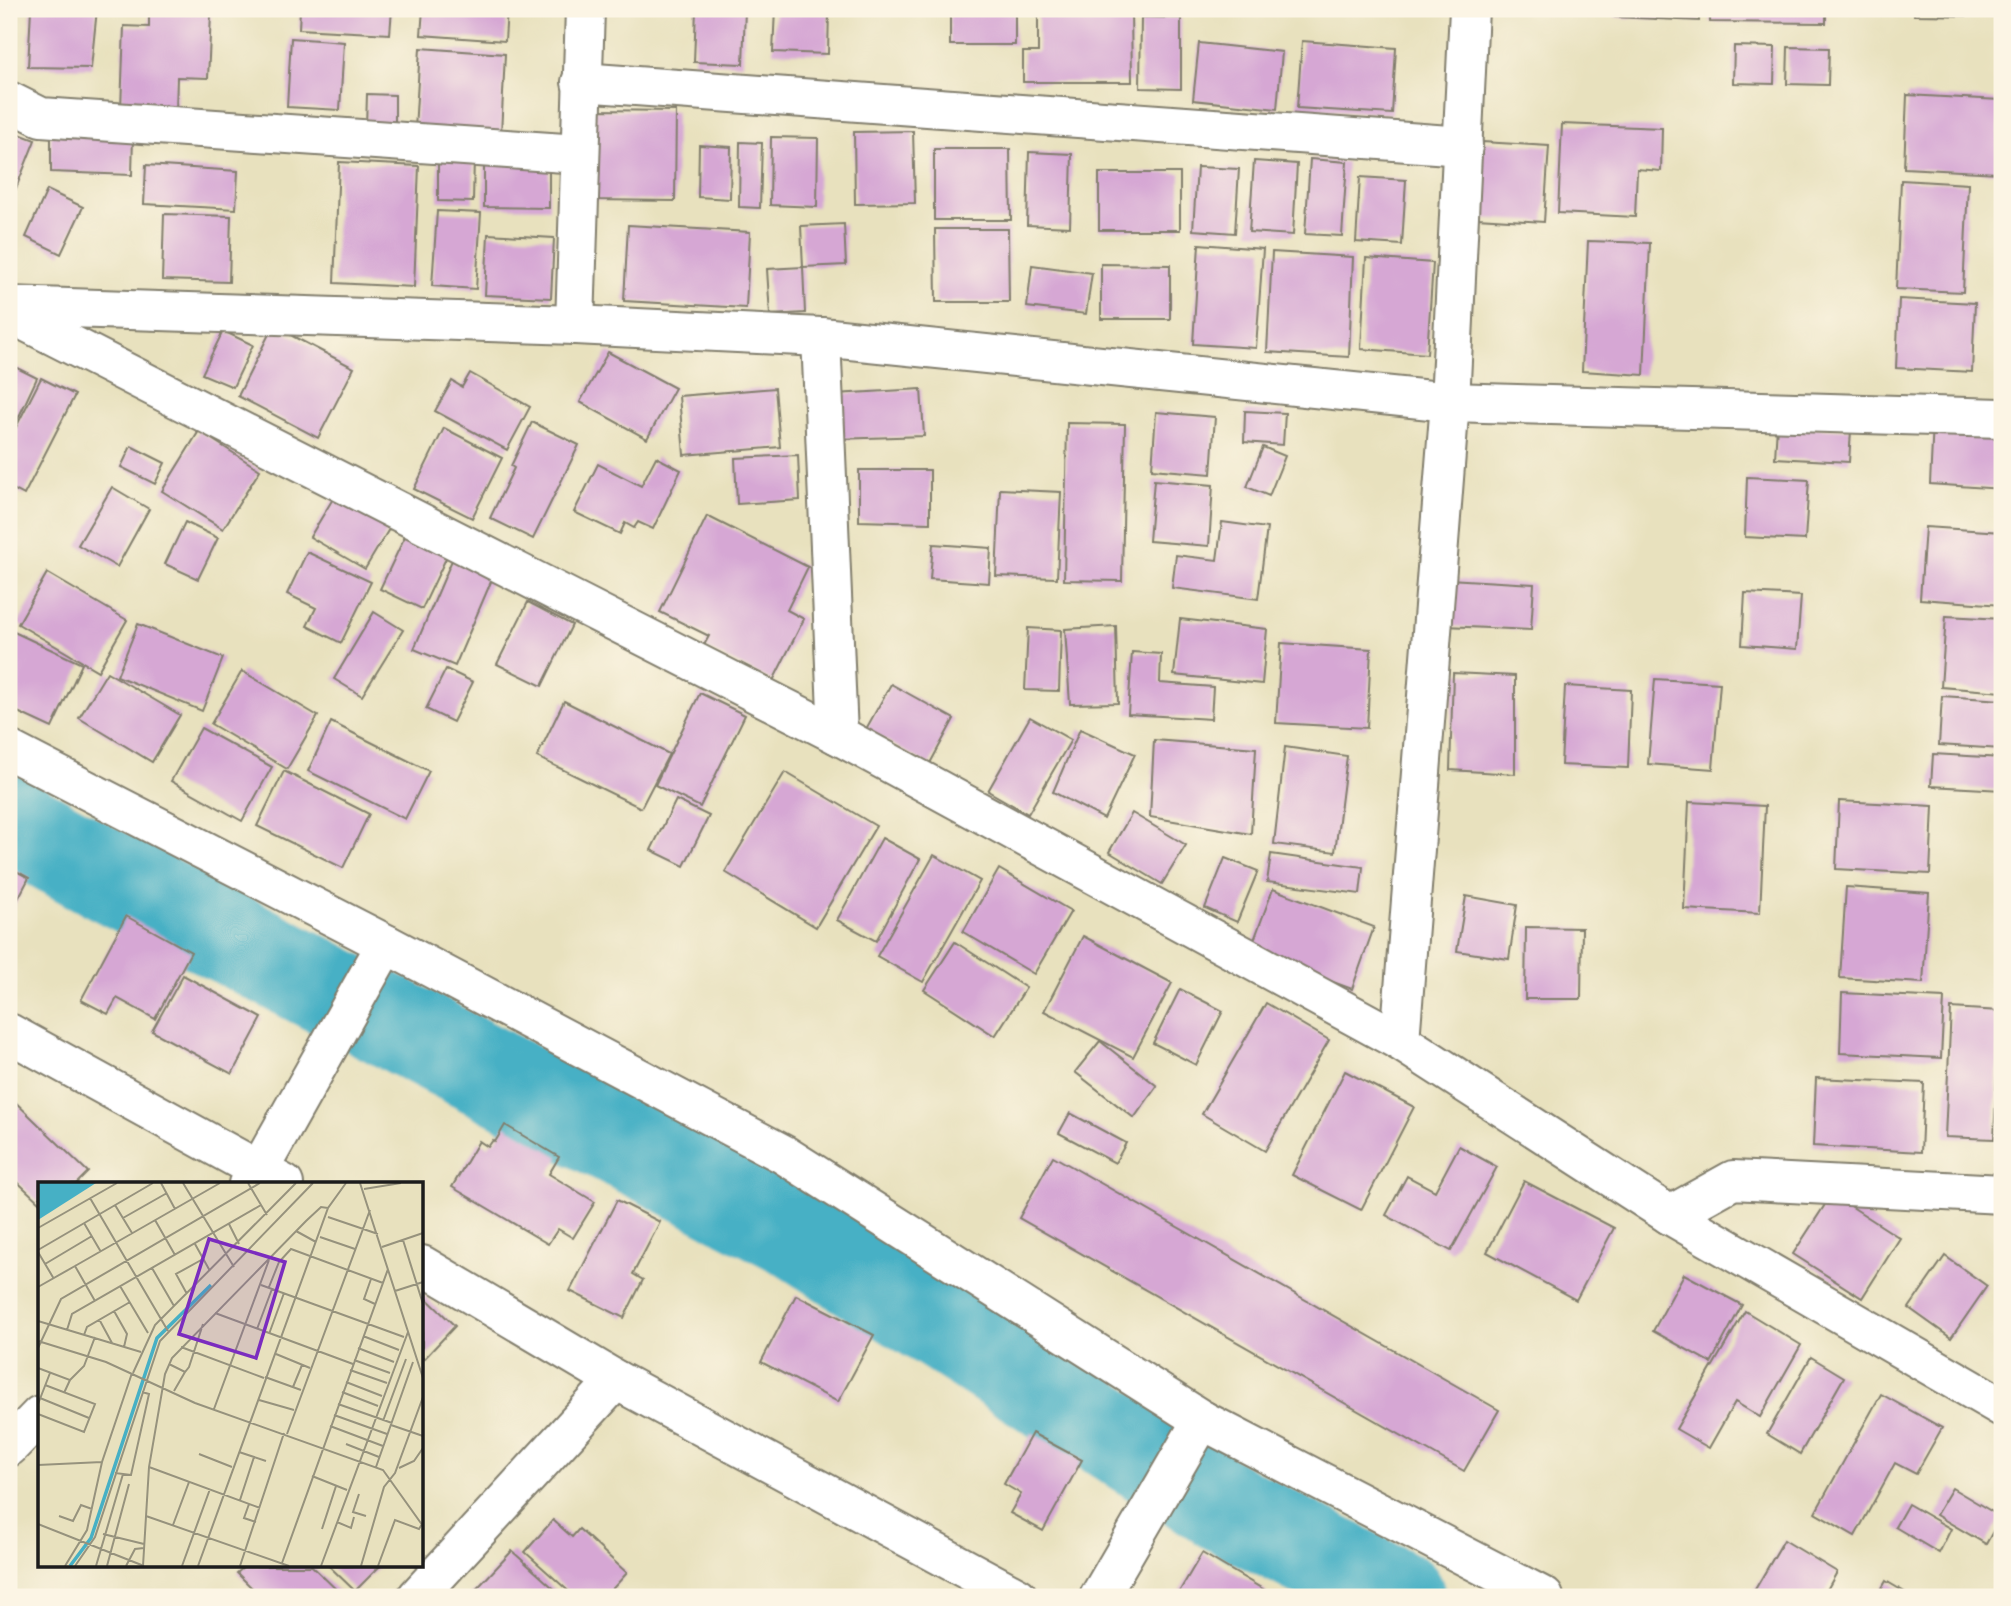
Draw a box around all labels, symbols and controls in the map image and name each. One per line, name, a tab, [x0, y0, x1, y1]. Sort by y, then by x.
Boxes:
inset map	[38, 1182, 424, 1568]

